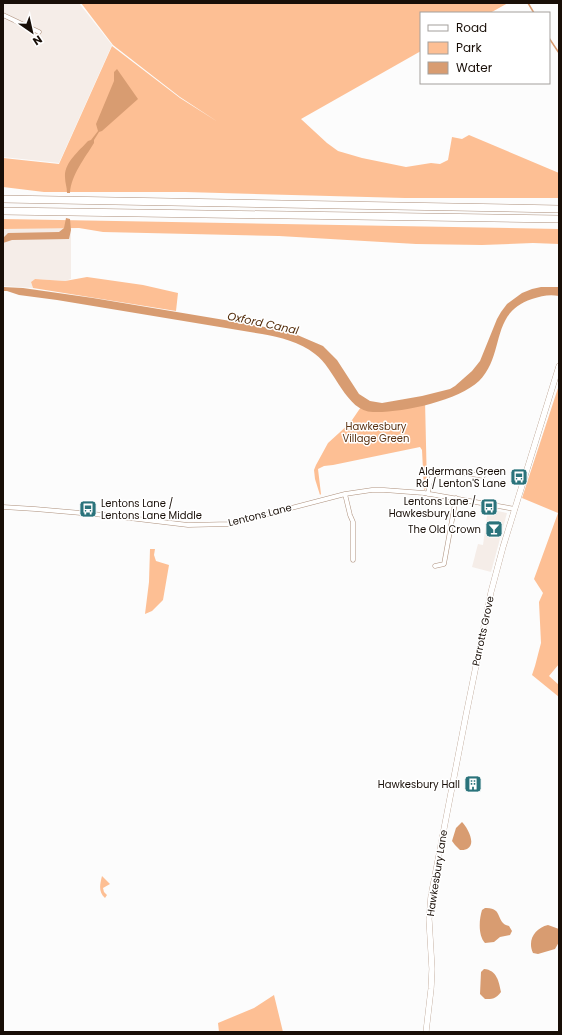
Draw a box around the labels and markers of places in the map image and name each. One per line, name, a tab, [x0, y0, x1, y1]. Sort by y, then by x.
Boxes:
place label: Aldermans Green Rd / Lenton'S Lane	[416, 464, 506, 491]
bus stop icon: Aldermans Green Rd / Lenton'S Lane	[509, 467, 529, 487]
place label: Lentons Lane / Hawkesbury Lane	[389, 494, 476, 521]
place label: Lentons Lane / Lentons Lane Middle	[101, 496, 202, 523]
bus stop icon: Lentons Lane / Hawkesbury Lane	[479, 497, 499, 517]
bus stop icon: Lentons Lane / Lentons Lane Middle	[78, 499, 98, 519]
bar icon: The Old Crown	[484, 519, 504, 539]
place label: The Old Crown	[408, 522, 481, 537]
building icon: Hawkesbury Hall	[463, 774, 483, 794]
place label: Hawkesbury Hall	[378, 777, 460, 792]

